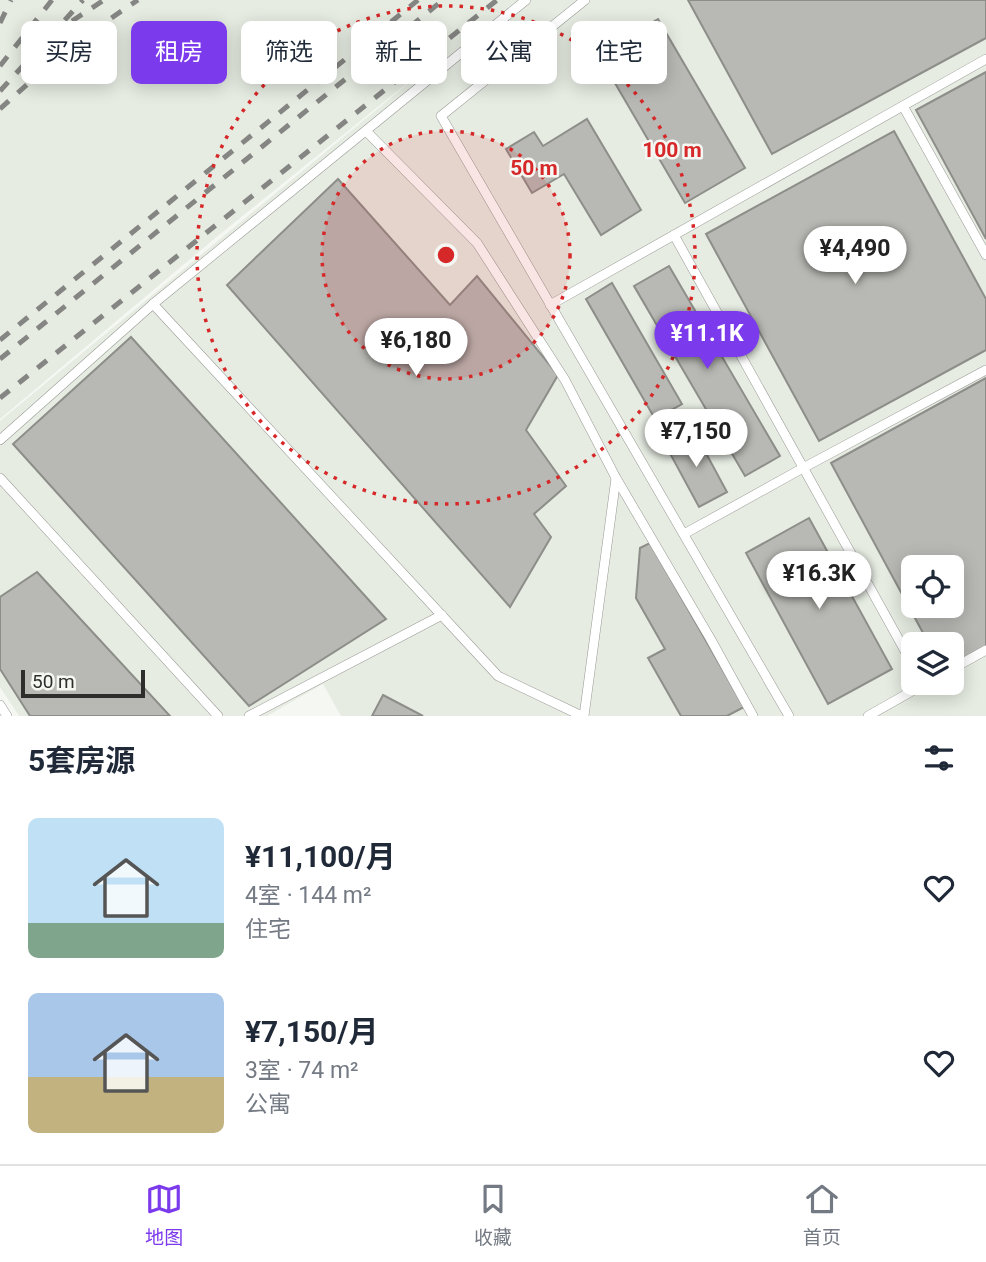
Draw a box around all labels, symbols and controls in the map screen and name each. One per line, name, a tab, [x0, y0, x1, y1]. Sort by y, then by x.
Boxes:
chip: 买房	[21, 21, 117, 84]
chip: 租房	[131, 21, 227, 84]
chip: 筛选	[241, 21, 337, 84]
chip: 新上	[351, 21, 447, 84]
chip: 公寓	[461, 21, 557, 84]
chip: 住宅	[571, 21, 667, 84]
text: 100 m	[642, 138, 702, 162]
text: 50 m	[510, 156, 558, 180]
pin: ¥4,490	[798, 226, 912, 286]
text: ¥4,490	[820, 235, 890, 262]
centre of rings	[434, 243, 458, 267]
pin: ¥11.1K	[650, 312, 764, 371]
pin: ¥6,180	[359, 318, 473, 378]
text: ¥11.1K	[670, 320, 744, 347]
text: ¥6,180	[381, 327, 451, 354]
pin: ¥7,150	[639, 410, 753, 469]
text: ¥7,150	[661, 418, 731, 445]
pin: ¥16.3K	[762, 552, 876, 611]
map controls	[901, 555, 964, 695]
button: locate	[901, 555, 964, 618]
text: ¥16.3K	[782, 560, 856, 587]
button: layers	[901, 632, 964, 695]
scale bar	[21, 667, 145, 699]
text: 50 m	[32, 670, 75, 693]
icon: filters	[920, 739, 958, 777]
text: 5套房源	[28, 743, 135, 778]
text: ¥11,100/月	[245, 839, 396, 874]
icon: home	[84, 846, 168, 930]
icon: heart	[920, 869, 958, 907]
text: 4室 · 144 m²	[245, 882, 371, 909]
text: 住宅	[245, 916, 291, 943]
text: ¥7,150/月	[245, 1014, 378, 1049]
icon: home	[84, 1021, 168, 1105]
icon: heart	[920, 1044, 958, 1082]
text: 3室 · 74 m²	[245, 1057, 359, 1084]
text: 公寓	[245, 1091, 291, 1118]
tab: 地图	[145, 1180, 183, 1249]
tab: 收藏	[474, 1180, 512, 1249]
tab: 首页	[803, 1180, 841, 1249]

